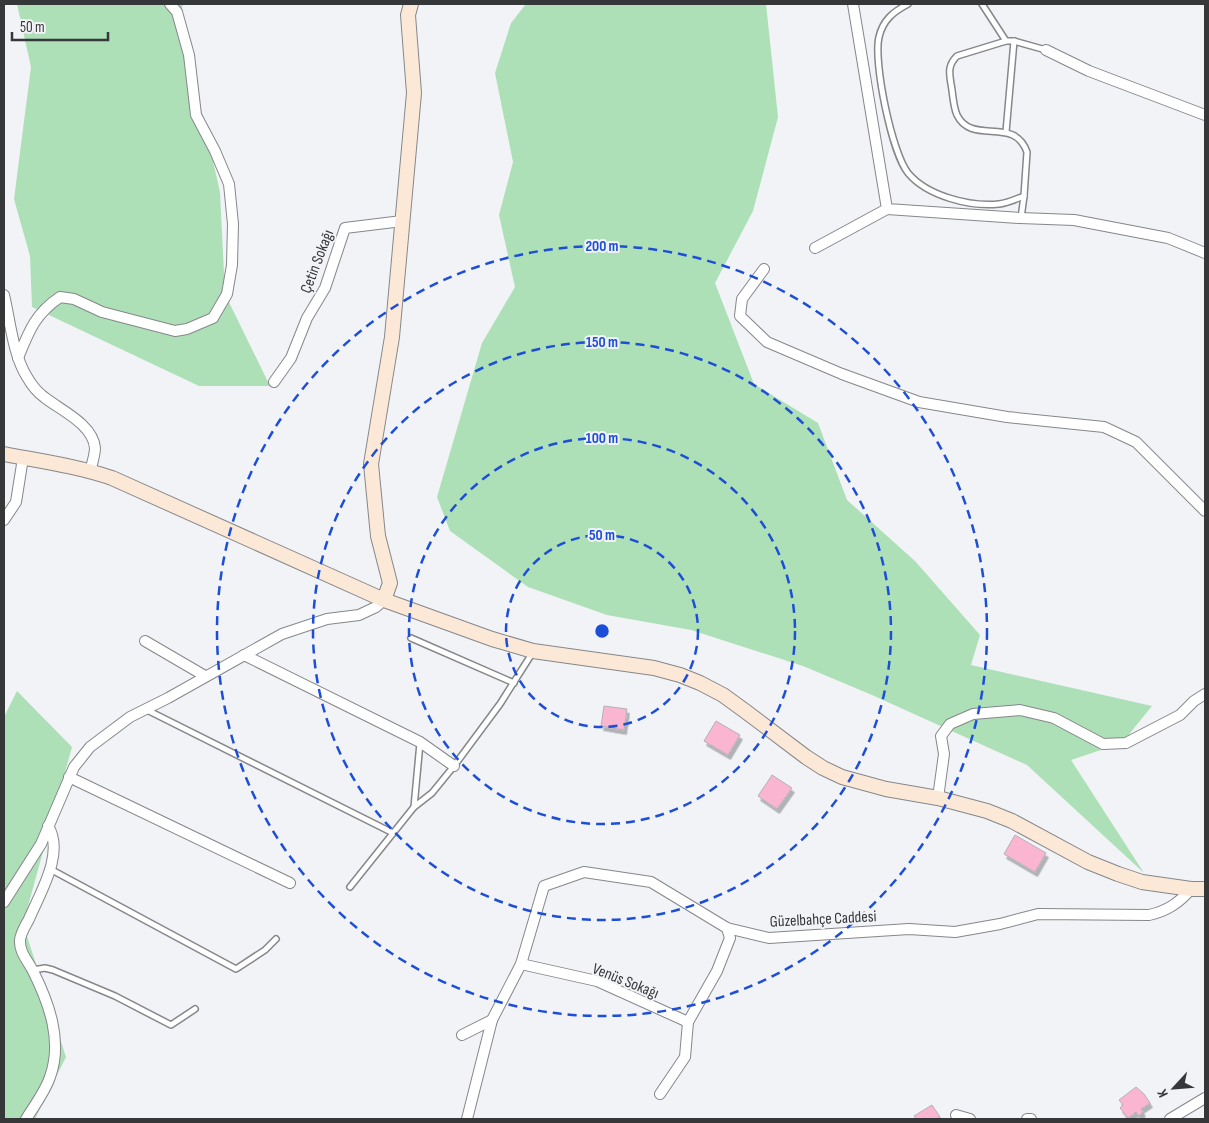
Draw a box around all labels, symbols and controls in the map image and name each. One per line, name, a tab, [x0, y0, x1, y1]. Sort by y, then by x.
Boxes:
scale bar	[12, 10, 109, 42]
text: 50 m	[20, 18, 45, 37]
street label: Çetin Sokağı	[297, 227, 338, 296]
text: 200 m	[585, 237, 619, 256]
text: 150 m	[586, 333, 618, 352]
text: 100 m	[586, 429, 618, 448]
text: 50 m	[589, 526, 615, 545]
centre of rings	[593, 622, 611, 640]
street label: Güzelbahçe Caddesi	[769, 907, 877, 932]
street label: Venüs Sokağı	[589, 959, 662, 1003]
north arrow	[1149, 1063, 1199, 1113]
text: K	[1154, 1087, 1172, 1100]

